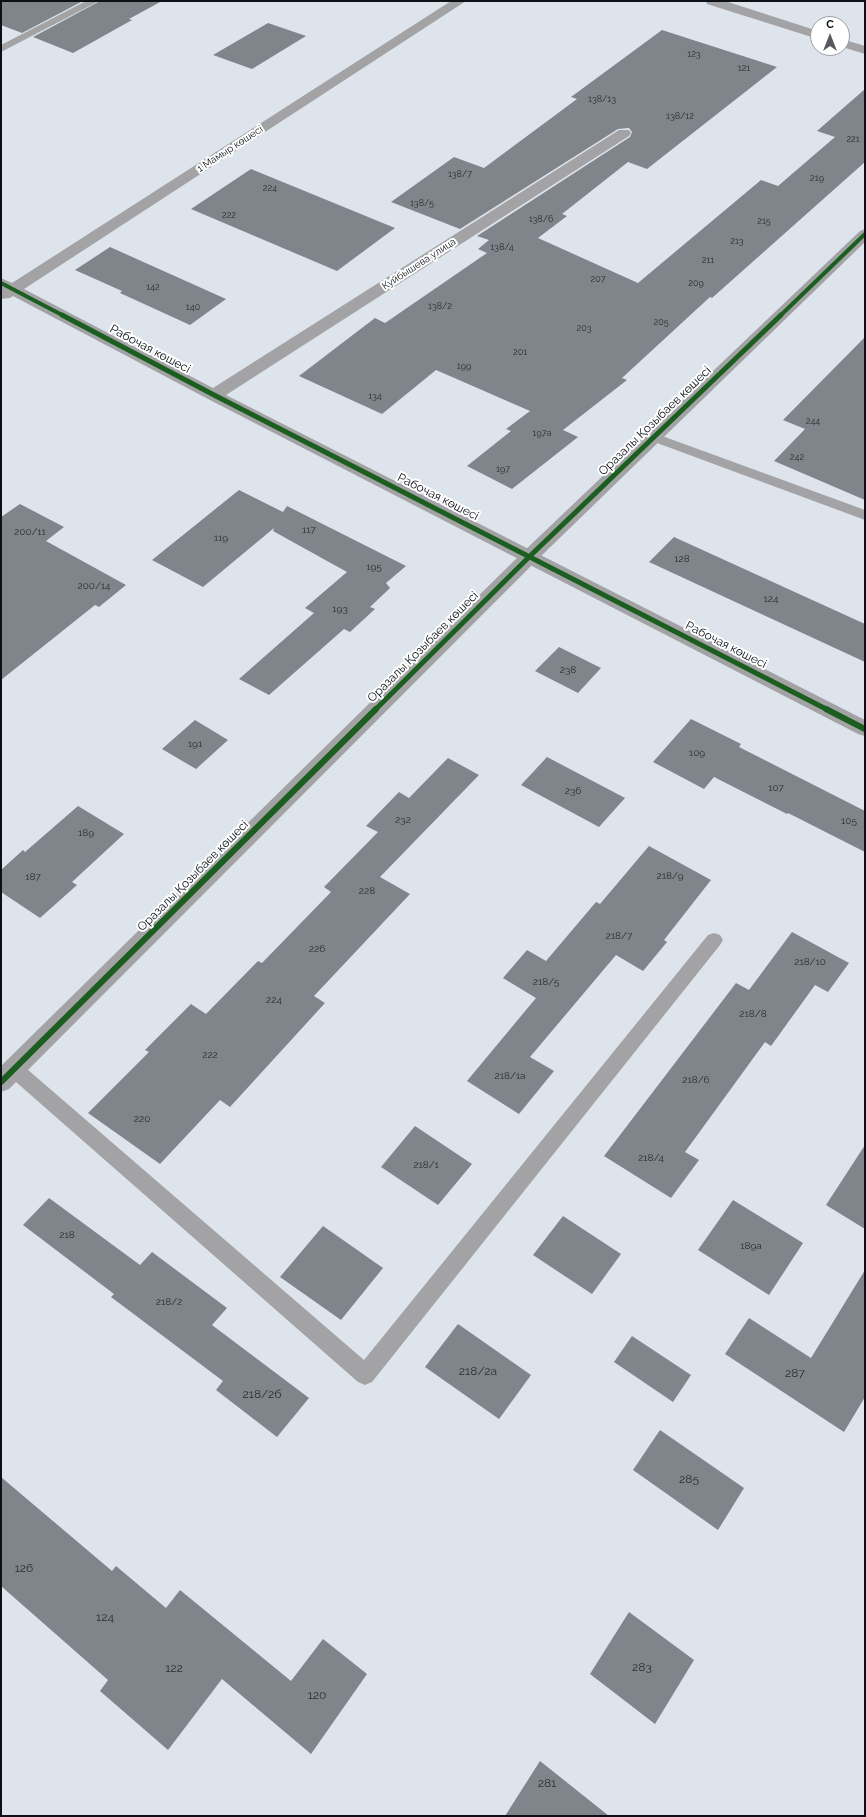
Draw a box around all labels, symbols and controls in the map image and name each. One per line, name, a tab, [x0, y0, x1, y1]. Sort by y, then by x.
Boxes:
north arrow	[810, 16, 850, 56]
text: С	[826, 18, 834, 31]
house number: 123	[687, 49, 701, 59]
house number: 121	[738, 63, 750, 73]
house number: 138/13	[588, 94, 616, 104]
house number: 138/12	[666, 111, 694, 121]
street label: 1 Мамыр көшесі	[195, 123, 265, 175]
house number: 221	[846, 134, 860, 144]
house number: 138/7	[448, 169, 472, 179]
house number: 219	[810, 173, 824, 183]
house number: 224	[263, 183, 277, 193]
house number: 138/5	[410, 198, 434, 208]
house number: 222	[222, 210, 236, 220]
house number: 138/6	[529, 214, 553, 224]
house number: 215	[757, 216, 771, 226]
street label: Куйбышева улица	[380, 236, 458, 292]
house number: 213	[730, 236, 744, 246]
house number: 138/4	[490, 242, 514, 252]
house number: 211	[702, 255, 714, 265]
house number: 207	[591, 274, 605, 284]
house number: 209	[688, 278, 704, 288]
house number: 142	[146, 282, 160, 292]
house number: 138/2	[428, 301, 452, 311]
house number: 140	[186, 302, 200, 312]
house number: 205	[653, 317, 669, 327]
street label: Рабочая көшесі	[107, 322, 193, 376]
house number: 203	[576, 323, 592, 333]
house number: 201	[513, 347, 527, 357]
house number: 199	[457, 361, 471, 371]
street label: Оразалы Қозыбаев көшесі	[596, 364, 714, 478]
house number: 134	[368, 391, 382, 401]
house number: 244	[806, 416, 820, 426]
house number: 197а	[533, 428, 551, 438]
house number: 242	[790, 452, 804, 462]
house number: 197	[496, 464, 510, 474]
street label: Рабочая көшесі	[395, 470, 481, 524]
house number: 117	[302, 524, 316, 536]
house number: 200/11	[14, 526, 46, 538]
house number: 119	[214, 532, 228, 544]
house number: 128	[674, 553, 690, 565]
house number: 195	[366, 561, 382, 573]
house number: 200/14	[78, 580, 110, 592]
street label: Оразалы Қозыбаев көшесі	[365, 589, 481, 705]
house number: 124	[764, 593, 778, 605]
house number: 193	[332, 603, 348, 615]
street label: Рабочая көшесі	[683, 618, 769, 672]
house number: 238	[560, 664, 576, 676]
house number: 191	[188, 738, 202, 750]
house number: 109	[689, 747, 705, 759]
house number: 107	[768, 782, 784, 794]
house number: 236	[565, 785, 581, 797]
house number: 232	[395, 814, 411, 826]
house number: 105	[841, 815, 857, 827]
street label: Оразалы Қозыбаев көшесі	[135, 818, 251, 934]
house number: 189	[78, 827, 94, 839]
house number: 218/9	[656, 870, 684, 882]
house number: 187	[25, 871, 41, 883]
house number: 228	[359, 885, 375, 897]
house number: 218/7	[606, 930, 632, 942]
house number: 226	[309, 943, 325, 955]
house number: 218/10	[794, 956, 826, 968]
house number: 218/5	[533, 976, 559, 988]
house number: 224	[266, 994, 282, 1006]
house number: 218/8	[739, 1008, 767, 1020]
house number: 222	[202, 1049, 218, 1061]
house number: 218/1а	[495, 1070, 525, 1082]
house number: 218/6	[682, 1074, 710, 1086]
house number: 220	[134, 1113, 150, 1125]
house number: 218/4	[638, 1152, 664, 1164]
house number: 218/1	[413, 1159, 439, 1171]
house number: 218	[59, 1229, 75, 1241]
house number: 189а	[740, 1240, 762, 1252]
house number: 218/2	[156, 1296, 182, 1308]
house number: 218/2а	[459, 1364, 497, 1378]
house number: 287	[785, 1366, 805, 1380]
house number: 218/2б	[242, 1387, 282, 1401]
house number: 285	[679, 1472, 699, 1486]
house number: 126	[15, 1561, 33, 1575]
house number: 124	[96, 1610, 114, 1624]
house number: 283	[632, 1660, 652, 1674]
house number: 122	[165, 1661, 183, 1675]
house number: 120	[308, 1688, 326, 1702]
house number: 281	[538, 1776, 556, 1790]

